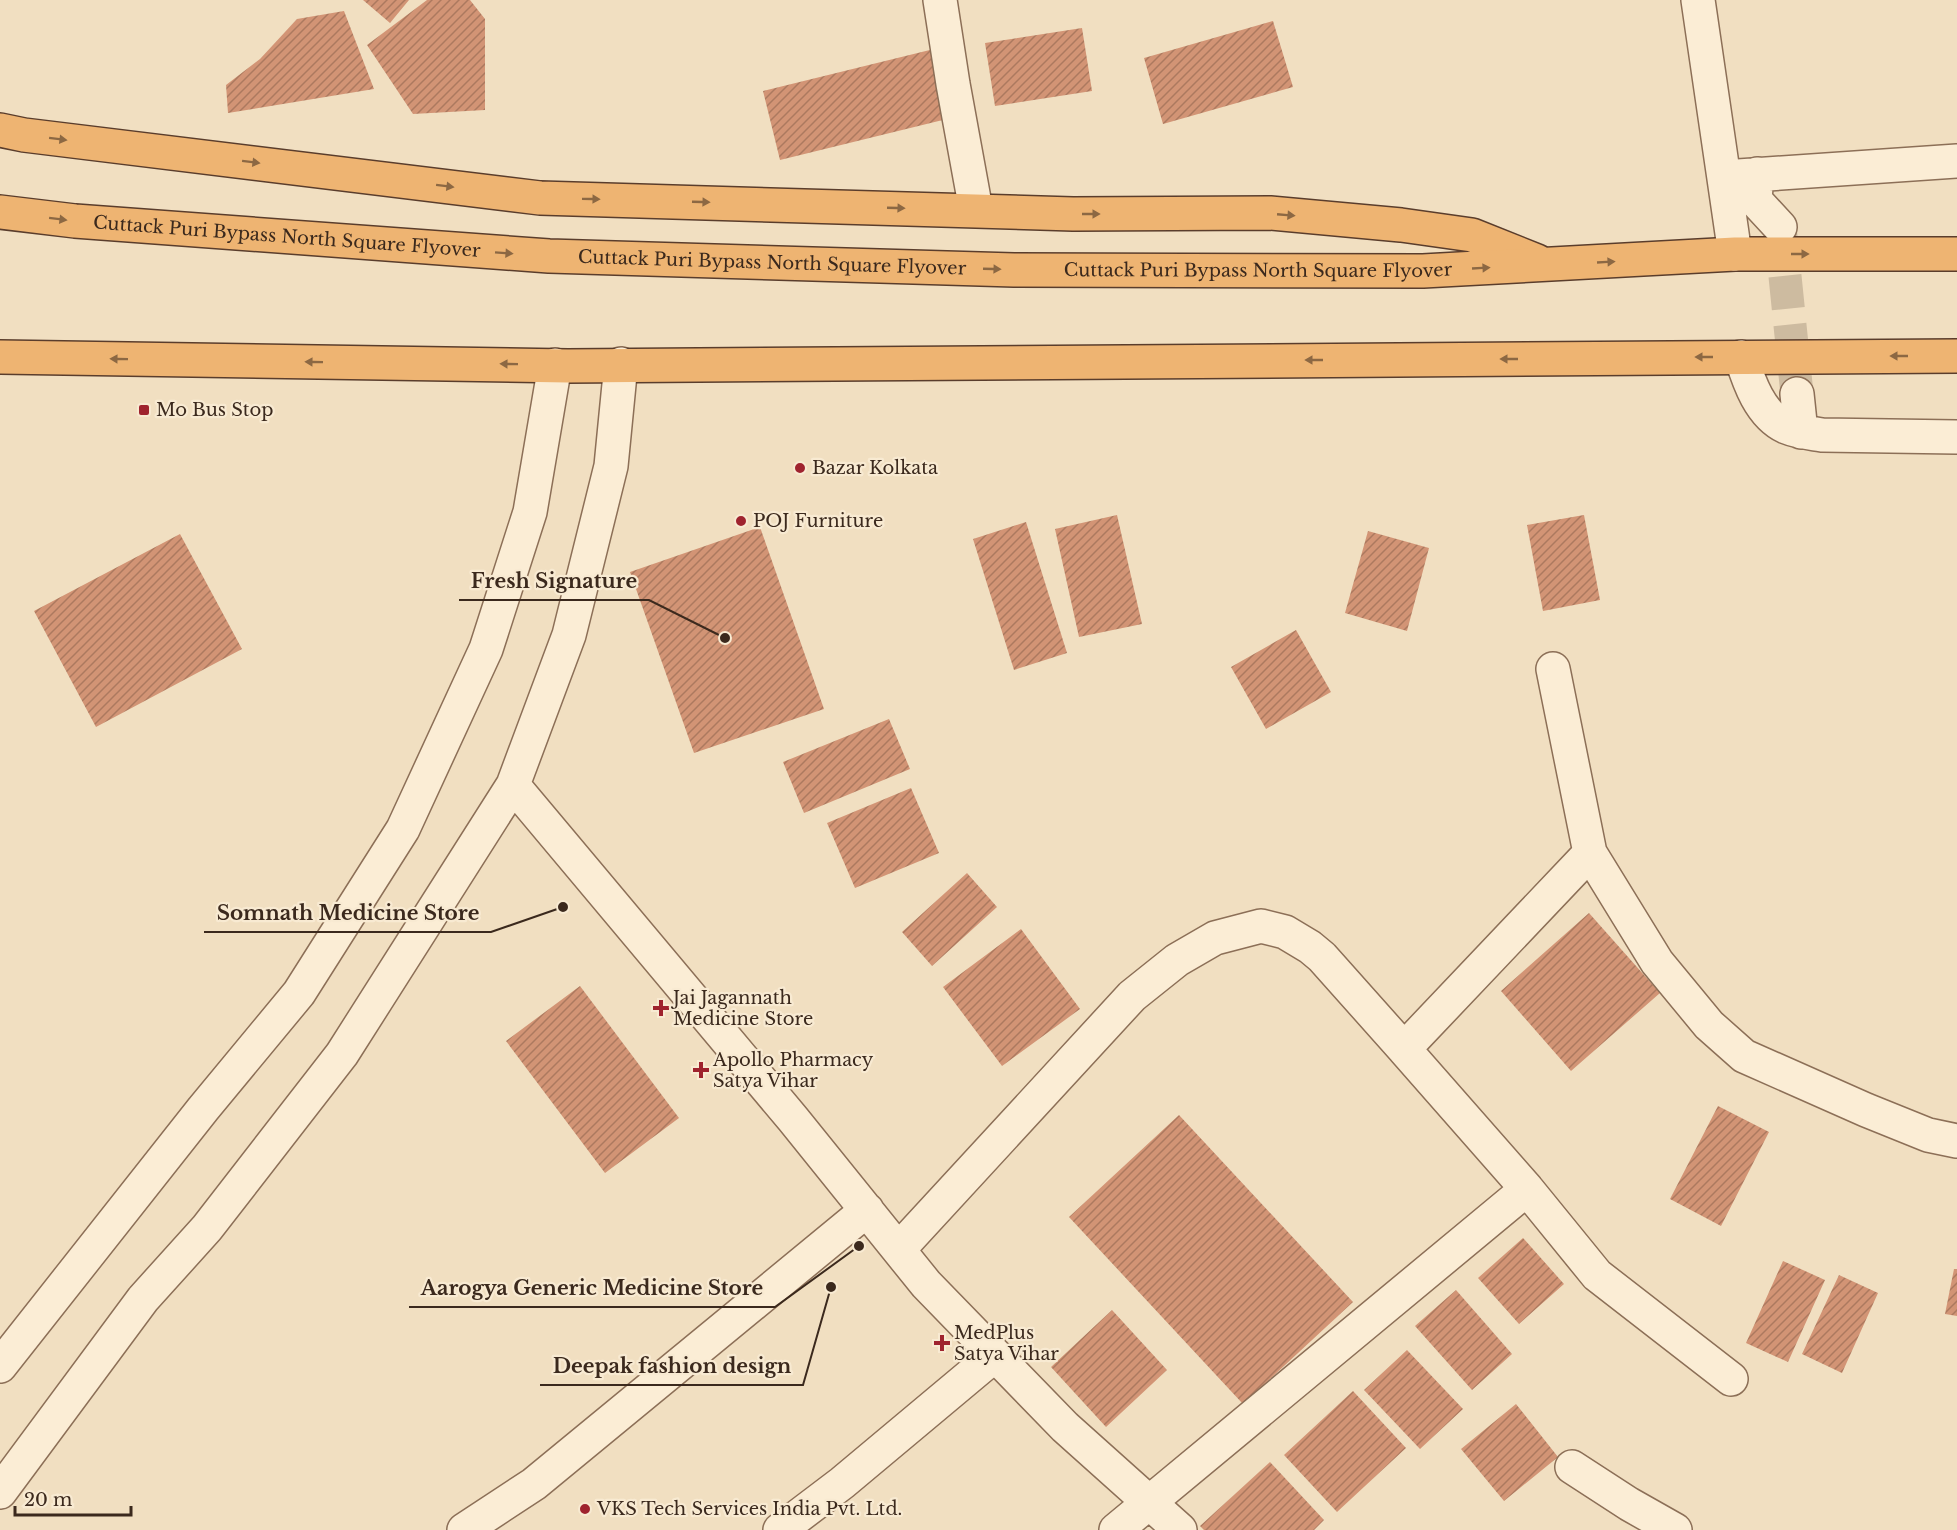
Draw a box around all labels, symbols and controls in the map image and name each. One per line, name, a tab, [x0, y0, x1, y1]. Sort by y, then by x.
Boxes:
one-way arrow	[48, 134, 67, 143]
one-way arrow	[242, 157, 261, 166]
one-way arrow	[436, 181, 455, 190]
one-way arrow	[582, 194, 601, 204]
one-way arrow	[692, 197, 711, 206]
one-way arrow	[886, 203, 905, 212]
one-way arrow	[1081, 209, 1100, 219]
one-way arrow	[1276, 210, 1295, 220]
street label: Cuttack Puri Bypass North Square Flyover	[92, 211, 482, 262]
one-way arrow	[49, 214, 68, 224]
street label: Cuttack Puri Bypass North Square Flyover	[578, 246, 967, 280]
one-way arrow	[494, 248, 513, 258]
one-way arrow	[1791, 249, 1810, 259]
one-way arrow	[1596, 257, 1615, 266]
street label: Cuttack Puri Bypass North Square Flyover	[1064, 258, 1453, 282]
one-way arrow	[1472, 264, 1491, 273]
one-way arrow	[983, 265, 1002, 274]
one-way arrow	[1889, 351, 1908, 361]
one-way arrow	[1694, 353, 1713, 362]
one-way arrow	[110, 354, 129, 364]
one-way arrow	[1499, 354, 1518, 364]
one-way arrow	[1304, 355, 1323, 365]
one-way arrow	[305, 357, 324, 366]
one-way arrow	[500, 359, 519, 369]
place label: Mo Bus Stop	[156, 399, 274, 421]
marker: Mo Bus Stop	[137, 403, 151, 417]
place label: Bazar Kolkata	[812, 457, 938, 479]
marker: Bazar Kolkata	[793, 461, 807, 475]
place label: POJ Furniture	[753, 510, 883, 532]
marker: POJ Furniture	[734, 514, 748, 528]
callout: Fresh Signature	[459, 562, 649, 600]
text: Fresh Signature	[471, 569, 637, 593]
callout: Somnath Medicine Store	[204, 894, 491, 932]
text: Somnath Medicine Store	[217, 901, 479, 925]
place label: Jai Jagannath Medicine Store	[671, 987, 813, 1030]
marker: Jai Jagannath Medicine Store	[654, 1001, 668, 1015]
place label: Apollo Pharmacy Satya Vihar	[712, 1049, 874, 1092]
marker: Apollo Pharmacy Satya Vihar	[694, 1063, 708, 1077]
callout: Aarogya Generic Medicine Store	[409, 1269, 775, 1307]
text: Aarogya Generic Medicine Store	[420, 1276, 763, 1300]
place label: MedPlus Satya Vihar	[954, 1322, 1059, 1365]
marker: MedPlus Satya Vihar	[935, 1336, 949, 1350]
callout: Deepak fashion design	[540, 1347, 803, 1385]
text: Deepak fashion design	[553, 1354, 792, 1378]
scale bar	[15, 1479, 130, 1517]
text: 20 m	[24, 1489, 72, 1511]
place label: VKS Tech Services India Pvt. Ltd.	[596, 1498, 902, 1520]
marker: VKS Tech Services India Pvt. Ltd.	[578, 1502, 592, 1516]

